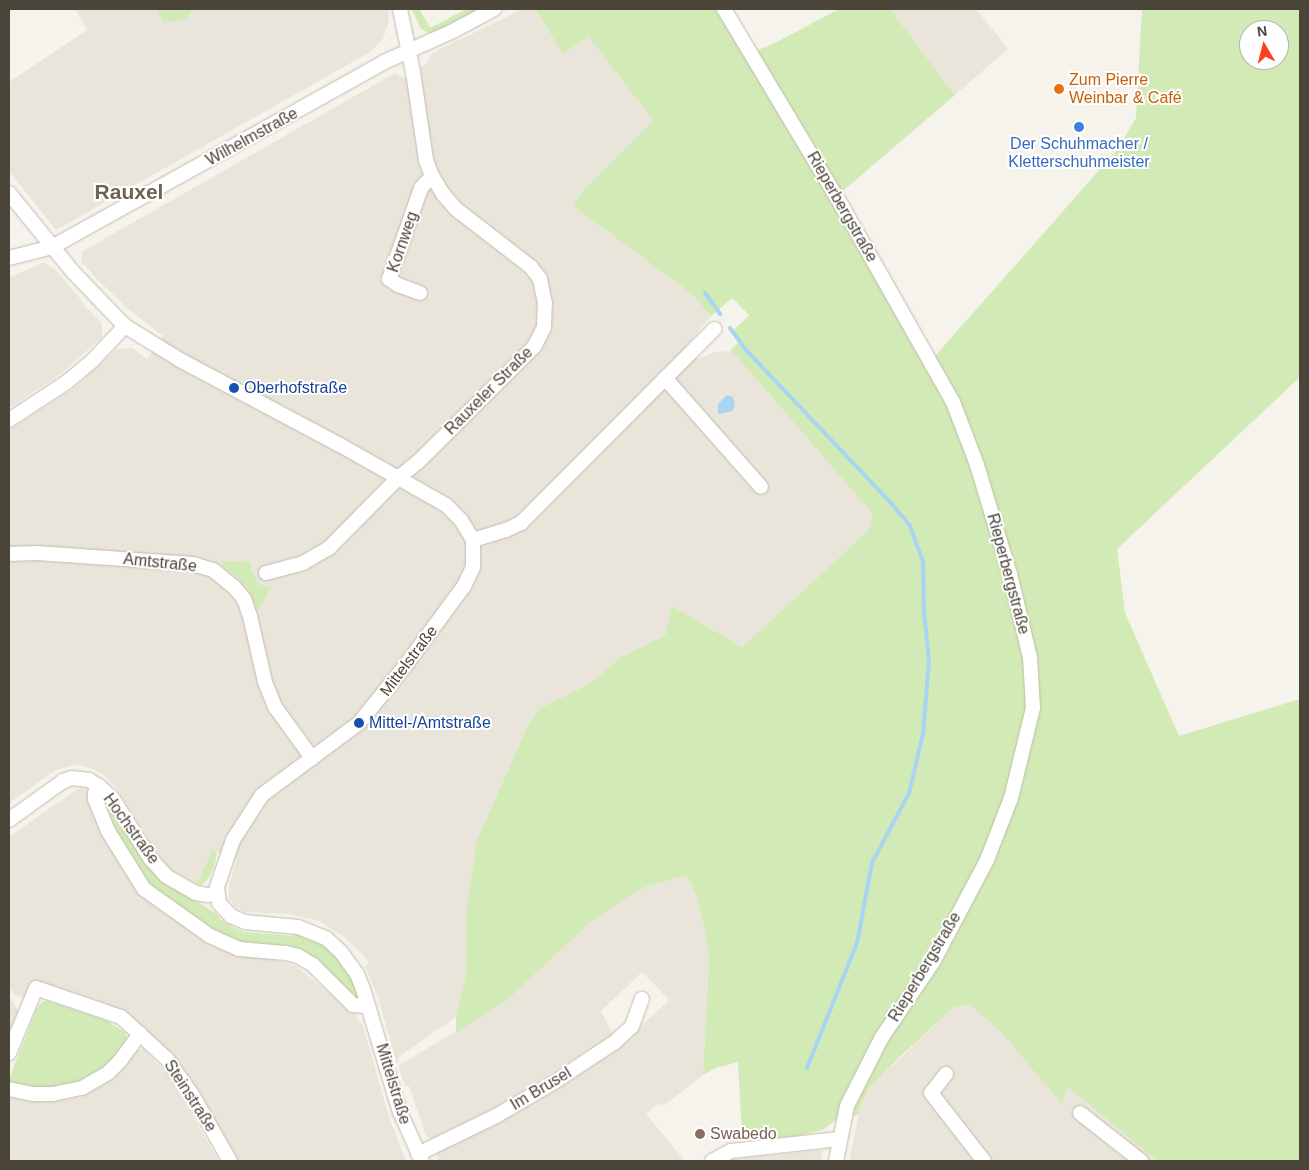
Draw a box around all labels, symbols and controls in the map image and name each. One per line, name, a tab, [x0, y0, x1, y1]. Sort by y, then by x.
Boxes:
north arrow	[1239, 20, 1289, 70]
text: N	[1256, 23, 1268, 40]
place label: Zum Pierre Weinbar & Café	[1069, 70, 1182, 108]
marker: Zum Pierre Weinbar & Café	[1053, 83, 1065, 95]
street label: Wilhelmstraße	[203, 104, 301, 170]
marker: Der Schuhmacher / Kletterschuhmeister	[1073, 121, 1085, 133]
place label: Der Schuhmacher / Kletterschuhmeister	[1008, 134, 1150, 172]
street label: Rieperbergstraße	[803, 148, 881, 266]
district label: Rauxel	[95, 179, 163, 205]
street label: Kornweg	[384, 209, 422, 275]
street label: Rauxeler Straße	[441, 343, 537, 439]
place label: Oberhofstraße	[244, 378, 347, 398]
marker: Oberhofstraße	[228, 382, 240, 394]
street label: Rieperbergstraße	[983, 511, 1033, 637]
street label: Amtstraße	[122, 550, 198, 576]
street label: Mittelstraße	[376, 622, 442, 700]
place label: Mittel-/Amtstraße	[369, 713, 491, 733]
marker: Mittel-/Amtstraße	[353, 717, 365, 729]
street label: Hochstraße	[99, 790, 163, 868]
street label: Rieperbergstraße	[885, 909, 965, 1025]
street label: Mittelstraße	[372, 1041, 414, 1127]
street label: Steinstraße	[160, 1056, 220, 1136]
street label: Im Brusel	[507, 1063, 575, 1115]
place label: Swabedo	[710, 1124, 777, 1144]
marker: Swabedo	[694, 1128, 706, 1140]

